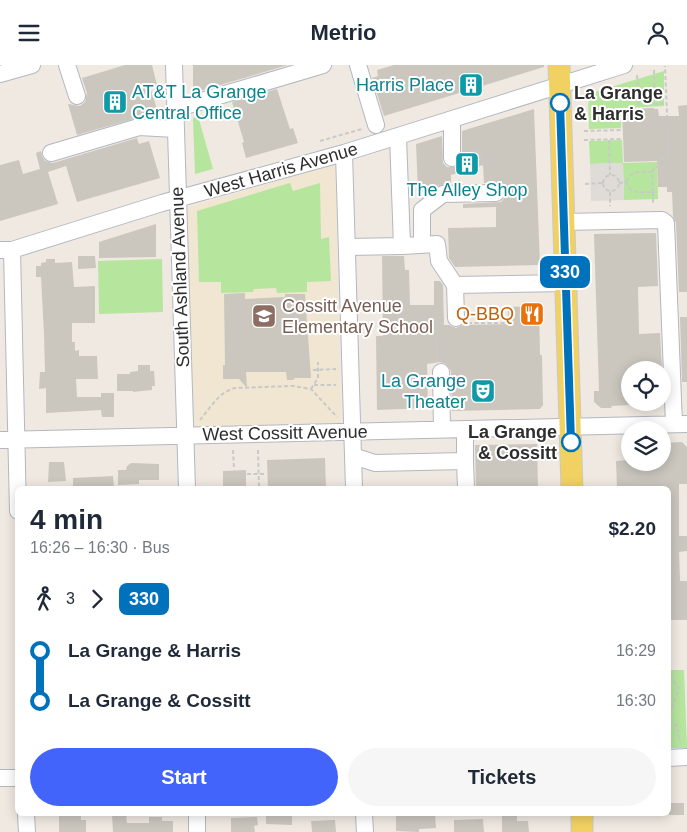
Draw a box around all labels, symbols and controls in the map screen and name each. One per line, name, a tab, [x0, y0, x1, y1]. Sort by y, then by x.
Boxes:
icon: menu	[15, 19, 43, 47]
icon: person	[644, 19, 672, 47]
text: Metrio	[311, 20, 377, 45]
building icon: Harris Place	[458, 72, 484, 98]
place label: Harris Place	[356, 75, 454, 95]
place label: AT&T La Grange Central Office	[132, 82, 266, 123]
place label: La Grange & Harris	[574, 83, 663, 124]
building icon: AT&T La Grange Central Office	[102, 89, 128, 115]
marker: La Grange & Harris	[550, 93, 570, 113]
street label: West Harris Avenue	[202, 139, 360, 201]
building icon: The Alley Shop	[454, 151, 480, 177]
place label: The Alley Shop	[406, 180, 528, 200]
street label: South Ashland Avenue	[167, 186, 193, 368]
line badge: 330	[536, 256, 594, 288]
text: 330	[550, 262, 580, 282]
place label: Cossitt Avenue Elementary School	[282, 296, 433, 337]
restaurant icon: Q-BBQ	[519, 301, 545, 327]
school or university icon: Cossitt Avenue Elementary School	[251, 303, 277, 329]
place label: Q-BBQ	[456, 304, 514, 324]
map controls	[621, 361, 671, 471]
button: locate	[621, 361, 671, 411]
place label: La Grange Theater	[381, 371, 466, 412]
theatre icon: La Grange Theater	[470, 378, 496, 404]
button: layers	[621, 421, 671, 471]
street label: West Cossitt Avenue	[202, 422, 368, 444]
place label: La Grange & Cossitt	[468, 422, 557, 463]
marker: La Grange & Cossitt	[561, 432, 581, 452]
text: 4 min	[30, 504, 103, 535]
text: $2.20	[608, 518, 656, 539]
text: 16:26 – 16:30 · Bus	[30, 539, 170, 556]
icon: walk	[30, 585, 58, 613]
icon: forward	[83, 585, 111, 613]
text: 330	[129, 589, 159, 609]
text: 3	[66, 590, 75, 607]
text: La Grange & Harris	[68, 640, 241, 661]
text: 16:29	[616, 642, 656, 659]
text: La Grange & Cossitt	[68, 690, 251, 711]
text: 16:30	[616, 692, 656, 709]
button: Start	[30, 748, 338, 806]
button: Tickets	[348, 748, 656, 806]

